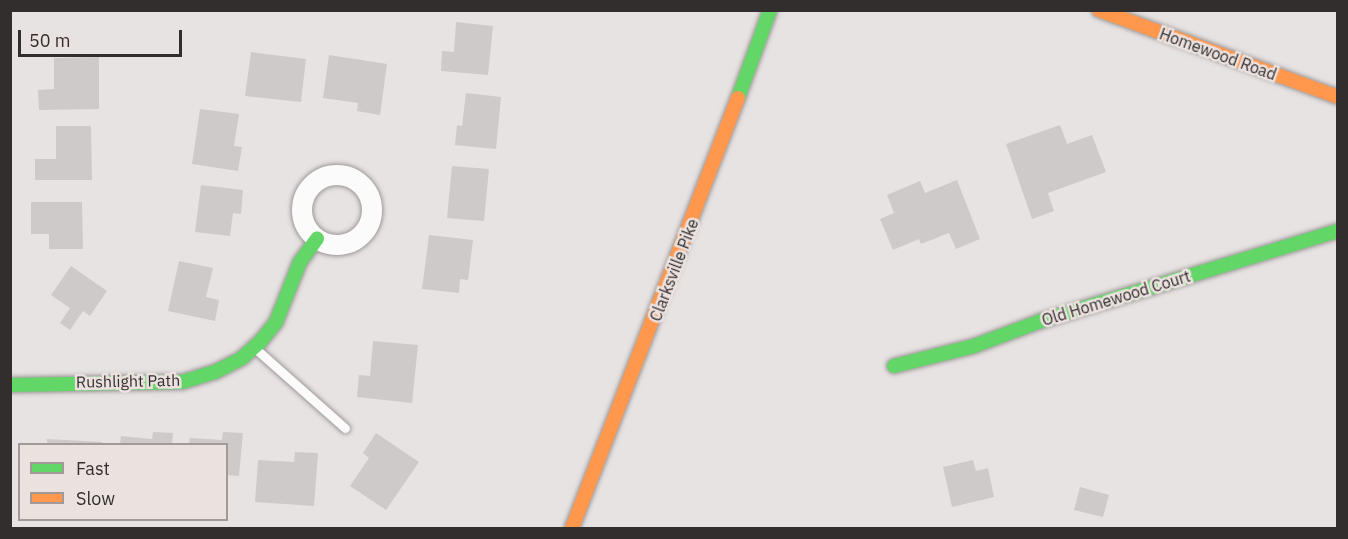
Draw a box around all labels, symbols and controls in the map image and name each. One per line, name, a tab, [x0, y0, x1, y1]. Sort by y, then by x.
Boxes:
scale bar	[21, 18, 184, 56]
street label: Homewood Road	[1157, 24, 1279, 84]
text: 50 m	[29, 29, 71, 52]
street label: Clarksville Pike	[646, 216, 702, 324]
street label: Old Homewood Court	[1039, 266, 1193, 330]
street label: Rushlight Path	[76, 370, 180, 392]
legend	[18, 443, 228, 521]
text: Fast	[76, 457, 110, 480]
text: Slow	[76, 487, 115, 510]

